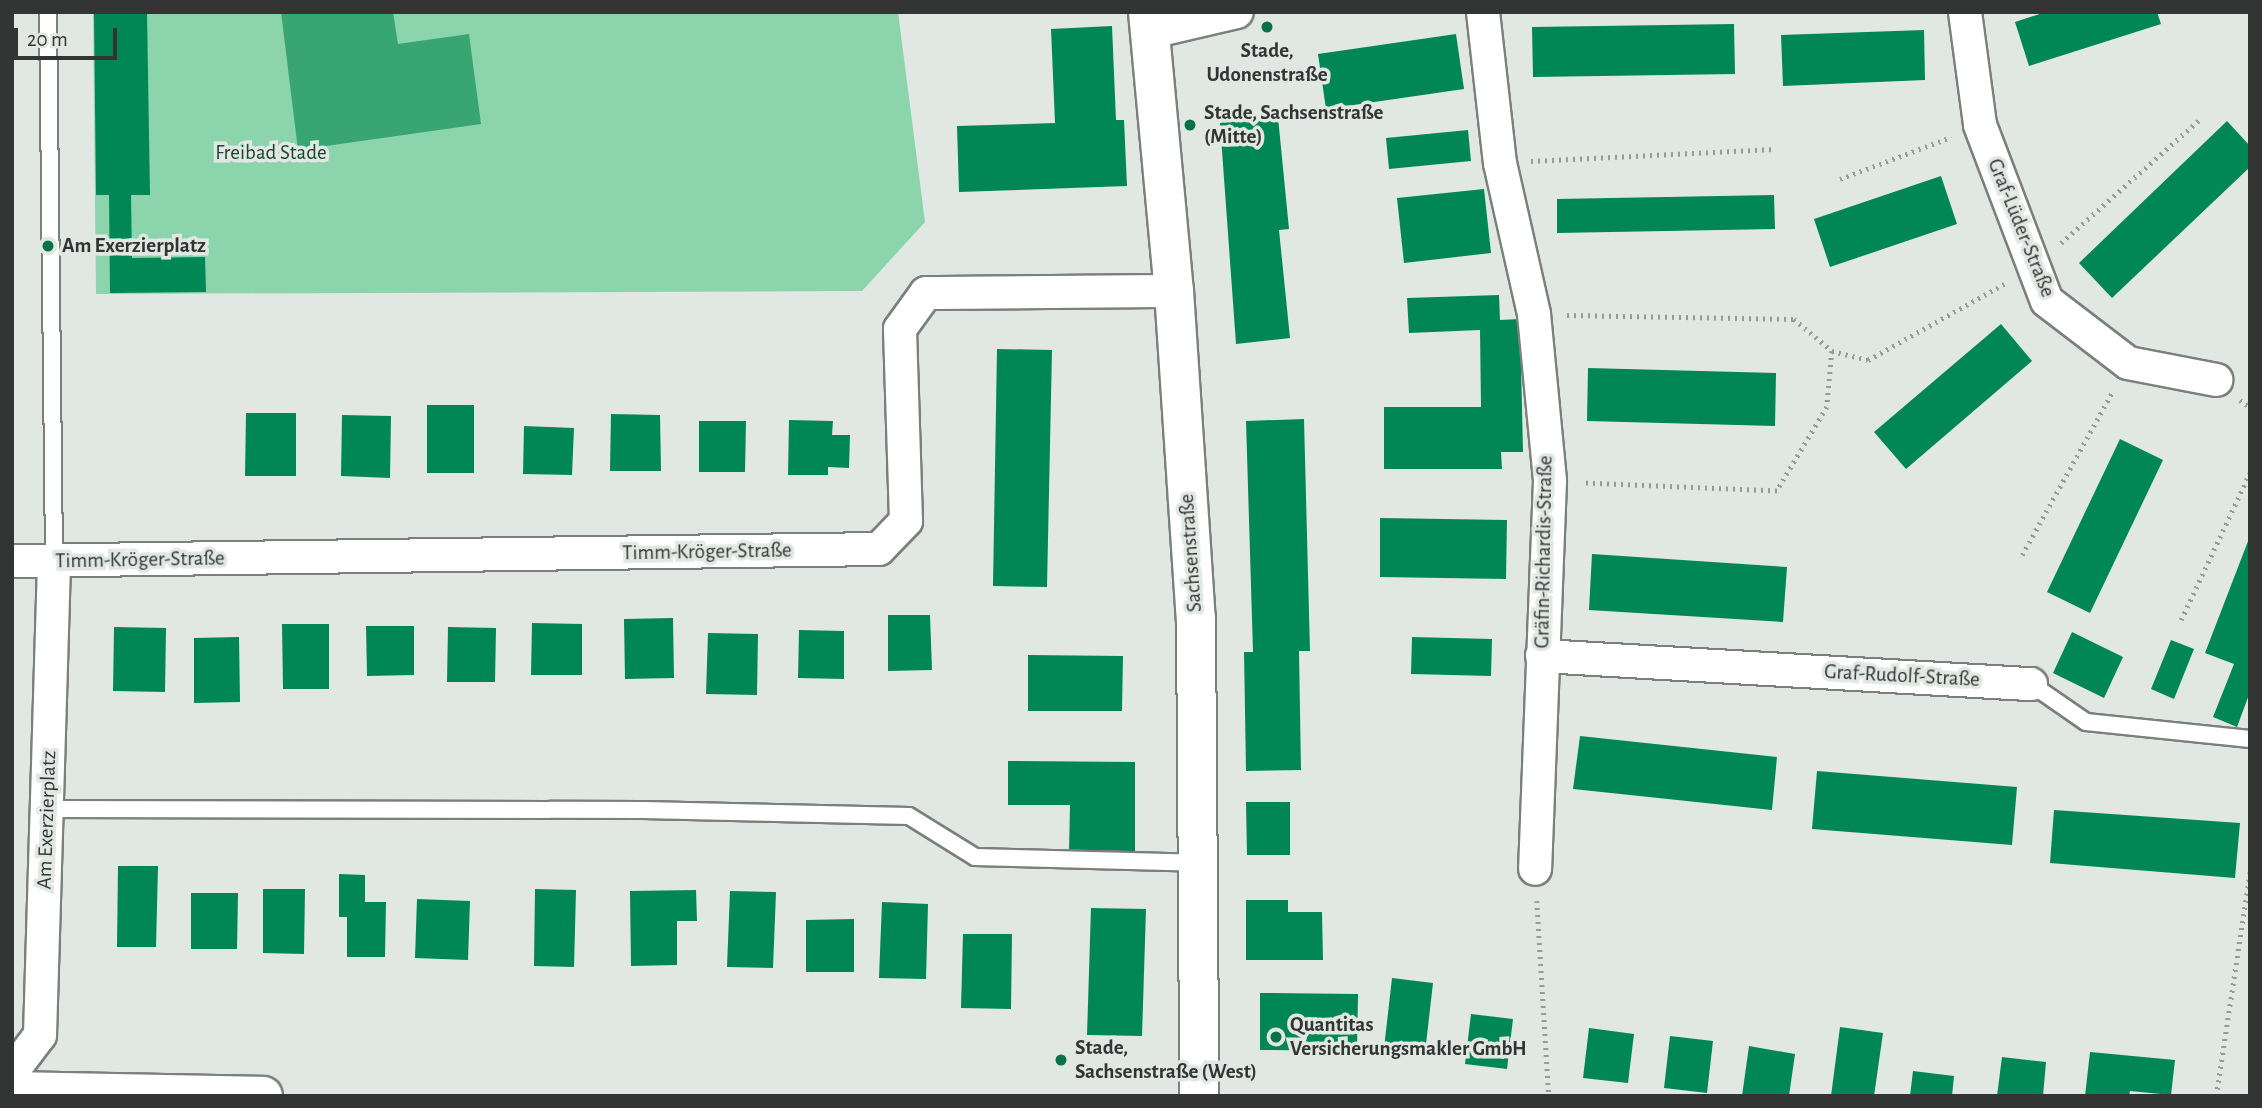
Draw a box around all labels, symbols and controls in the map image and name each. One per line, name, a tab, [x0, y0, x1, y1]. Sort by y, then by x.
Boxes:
scale bar	[18, 14, 121, 58]
marker: Stade, Udonenstraße	[1259, 19, 1275, 35]
text: 20 m	[27, 29, 68, 50]
place label: Stade, Udonenstraße	[1206, 38, 1328, 88]
place label: Stade, Sachsenstraße (Mitte)	[1204, 100, 1383, 150]
marker: Stade, Sachsenstraße (Mitte)	[1182, 117, 1198, 133]
park label: Freibad Stade	[215, 140, 327, 166]
street label: Graf-Lüder-Straße	[1982, 155, 2060, 301]
place label: Am Exerzierplatz	[62, 233, 206, 259]
marker: Am Exerzierplatz	[40, 238, 56, 254]
street label: Gräfin-Richardis-Straße	[1530, 455, 1558, 649]
street label: Sachsenstraße	[1174, 493, 1208, 613]
street label: Timm-Kröger-Straße	[622, 538, 792, 566]
street label: Timm-Kröger-Straße	[55, 546, 225, 574]
street label: Graf-Rudolf-Straße	[1824, 659, 1980, 693]
street label: Am Exerzierplatz	[32, 750, 62, 890]
place label: Quantitas Versicherungsmakler GmbH	[1290, 1012, 1527, 1062]
marker: Quantitas Versicherungsmakler GmbH	[1268, 1029, 1284, 1045]
place label: Stade, Sachsenstraße (West)	[1075, 1035, 1257, 1085]
marker: Stade, Sachsenstraße (West)	[1053, 1052, 1069, 1068]

